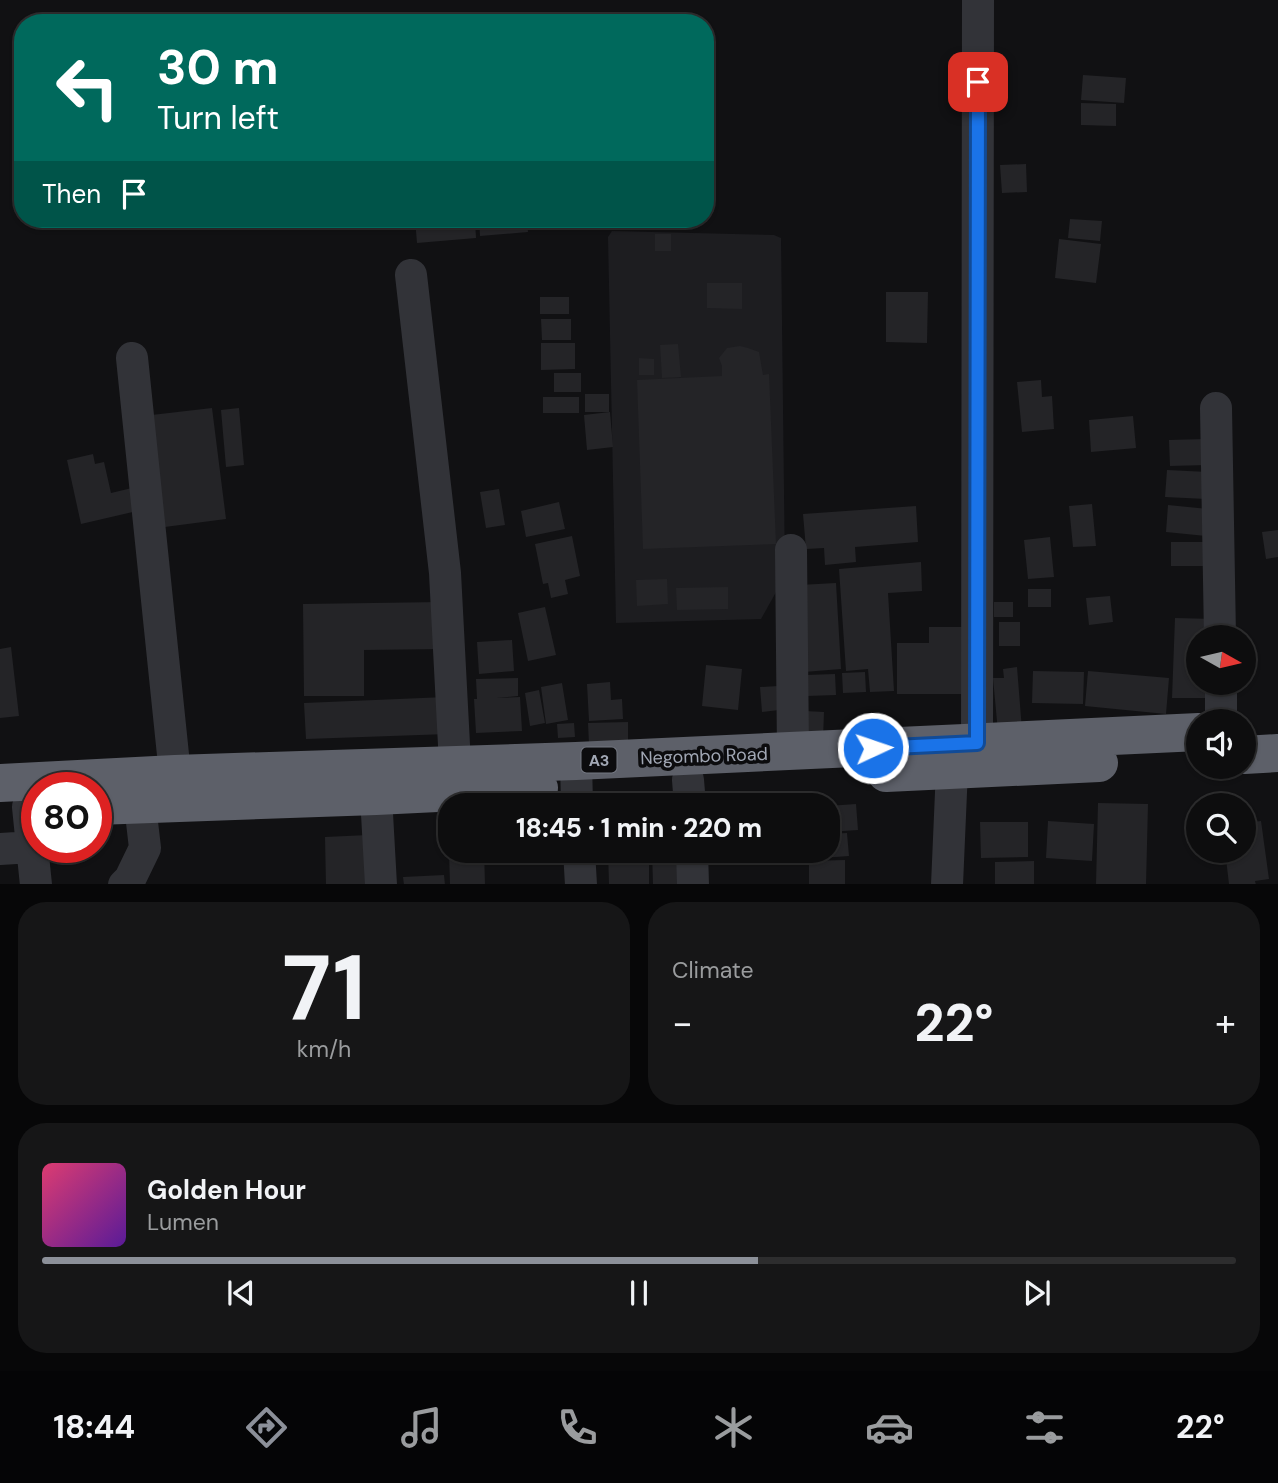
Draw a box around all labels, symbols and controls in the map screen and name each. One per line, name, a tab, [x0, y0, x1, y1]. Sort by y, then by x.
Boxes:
text: 30 m	[157, 35, 279, 99]
icon: left	[42, 42, 133, 133]
pin	[948, 52, 1008, 112]
icon: arrive	[959, 63, 997, 101]
text: Turn left	[157, 97, 279, 139]
icon: arrive	[115, 175, 153, 213]
text: Then	[42, 177, 101, 211]
north arrow	[1186, 625, 1256, 695]
map controls	[1186, 625, 1256, 863]
button: sound	[1186, 709, 1256, 779]
position arrow	[836, 711, 910, 785]
street label: Negombo Road	[640, 742, 768, 770]
road number: A3	[582, 748, 616, 772]
speed limit sign: 80	[21, 772, 112, 863]
button: search	[1186, 793, 1256, 863]
text: 18:45 · 1 min · 220 m	[516, 811, 762, 845]
text: 71	[282, 929, 366, 1047]
text: Climate	[672, 955, 754, 985]
text: 22°	[914, 989, 994, 1057]
text: −	[672, 998, 693, 1048]
text: +	[1215, 998, 1236, 1048]
text: km/h	[297, 1034, 351, 1064]
text: Golden Hour	[147, 1173, 306, 1207]
text: Lumen	[147, 1207, 219, 1237]
icon: previous	[222, 1274, 260, 1312]
icon: pause	[620, 1274, 658, 1312]
icon: next	[1018, 1274, 1056, 1312]
icon: directions	[242, 1403, 291, 1452]
icon: music	[397, 1403, 446, 1452]
icon: phone	[553, 1403, 602, 1452]
icon: climate	[709, 1403, 758, 1452]
icon: car	[865, 1403, 914, 1452]
icon: filters	[1020, 1403, 1069, 1452]
text: 18:44	[53, 1406, 135, 1448]
text: 22°	[1176, 1406, 1225, 1448]

